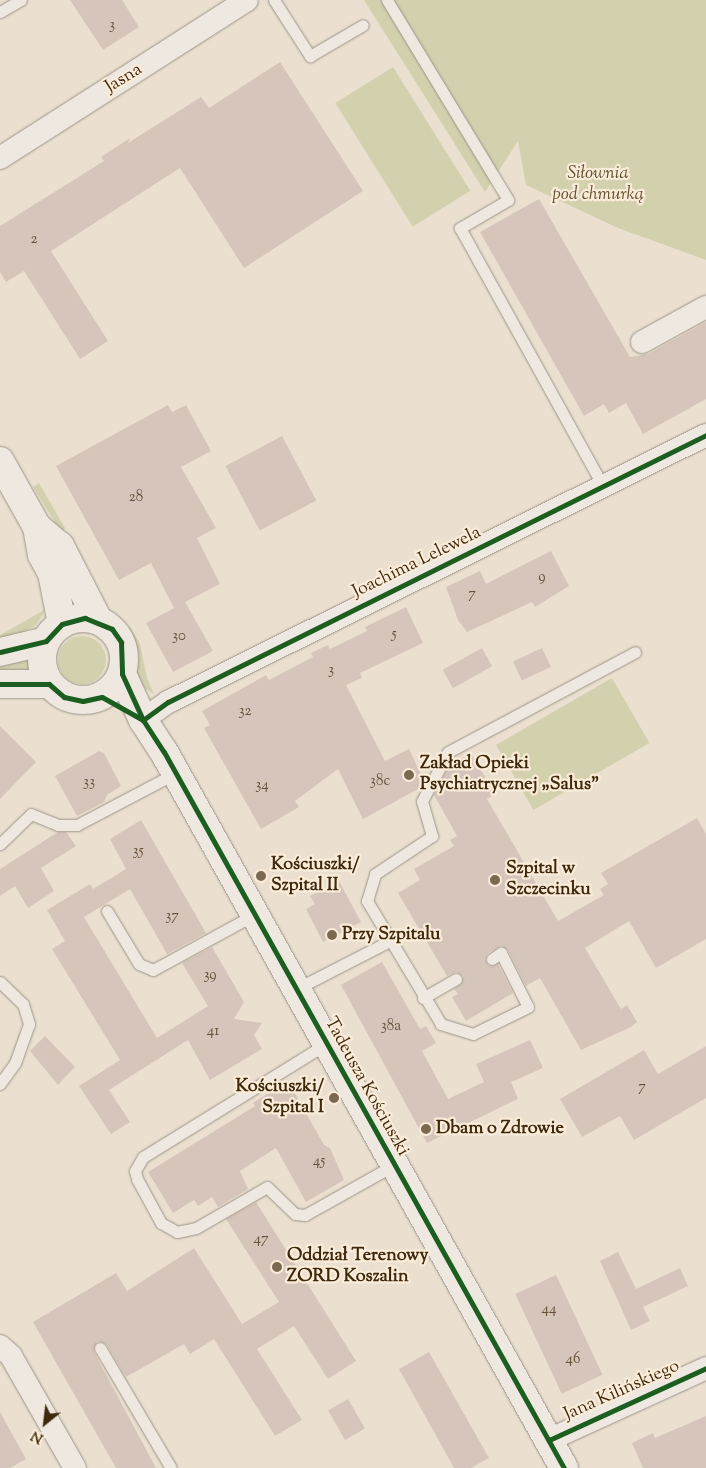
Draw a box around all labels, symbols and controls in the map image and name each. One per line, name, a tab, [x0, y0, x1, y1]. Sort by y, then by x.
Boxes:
house number: 3	[109, 17, 115, 35]
street label: Jasna	[102, 59, 146, 99]
park label: Siłownia pod chmurką	[552, 164, 644, 206]
house number: 2	[30, 231, 38, 249]
house number: 28	[129, 489, 143, 507]
street label: Joachima Lelewela	[349, 522, 485, 604]
house number: 9	[538, 569, 546, 587]
house number: 7	[468, 586, 476, 604]
house number: 5	[391, 626, 397, 644]
house number: 30	[172, 628, 186, 646]
house number: 3	[328, 662, 334, 680]
house number: 32	[238, 703, 252, 721]
place label: Zakład Opieki Psychiatrycznej „Salus”	[420, 754, 599, 796]
marker: Zakład Opieki Psychiatrycznej „Salus”	[402, 768, 416, 782]
house number: 38c	[370, 773, 390, 791]
house number: 33	[83, 774, 95, 792]
house number: 34	[255, 777, 269, 795]
house number: 35	[132, 843, 144, 861]
place label: Kościuszki/ Szpital II	[271, 855, 359, 898]
place label: Szpital w Szczecinku	[506, 859, 591, 902]
marker: Kościuszki/ Szpital II	[255, 870, 267, 882]
marker: Szpital w Szczecinku	[488, 873, 502, 887]
house number: 37	[165, 908, 179, 926]
place label: Przy Szpitalu	[342, 924, 440, 946]
marker: Przy Szpitalu	[326, 929, 338, 941]
house number: 39	[203, 967, 217, 985]
street label: Tadeusza Kościuszki	[319, 1014, 413, 1160]
house number: 38a	[381, 1018, 401, 1036]
house number: 41	[207, 1023, 219, 1041]
place label: Kościuszki/ Szpital I	[236, 1077, 324, 1120]
house number: 7	[638, 1079, 646, 1097]
marker: Kościuszki/ Szpital I	[328, 1092, 340, 1104]
place label: Dbam o Zdrowie	[436, 1118, 564, 1140]
marker: Dbam o Zdrowie	[420, 1123, 432, 1135]
house number: 45	[313, 1153, 325, 1171]
house number: 47	[253, 1231, 269, 1249]
place label: Oddział Terenowy ZORD Koszalin	[287, 1246, 428, 1288]
marker: Oddział Terenowy ZORD Koszalin	[271, 1261, 283, 1273]
house number: 44	[541, 1301, 557, 1319]
house number: 46	[566, 1351, 580, 1369]
street label: Jana Kilińskiego	[561, 1356, 683, 1426]
north arrow	[20, 1398, 70, 1448]
text: N	[28, 1425, 47, 1448]

